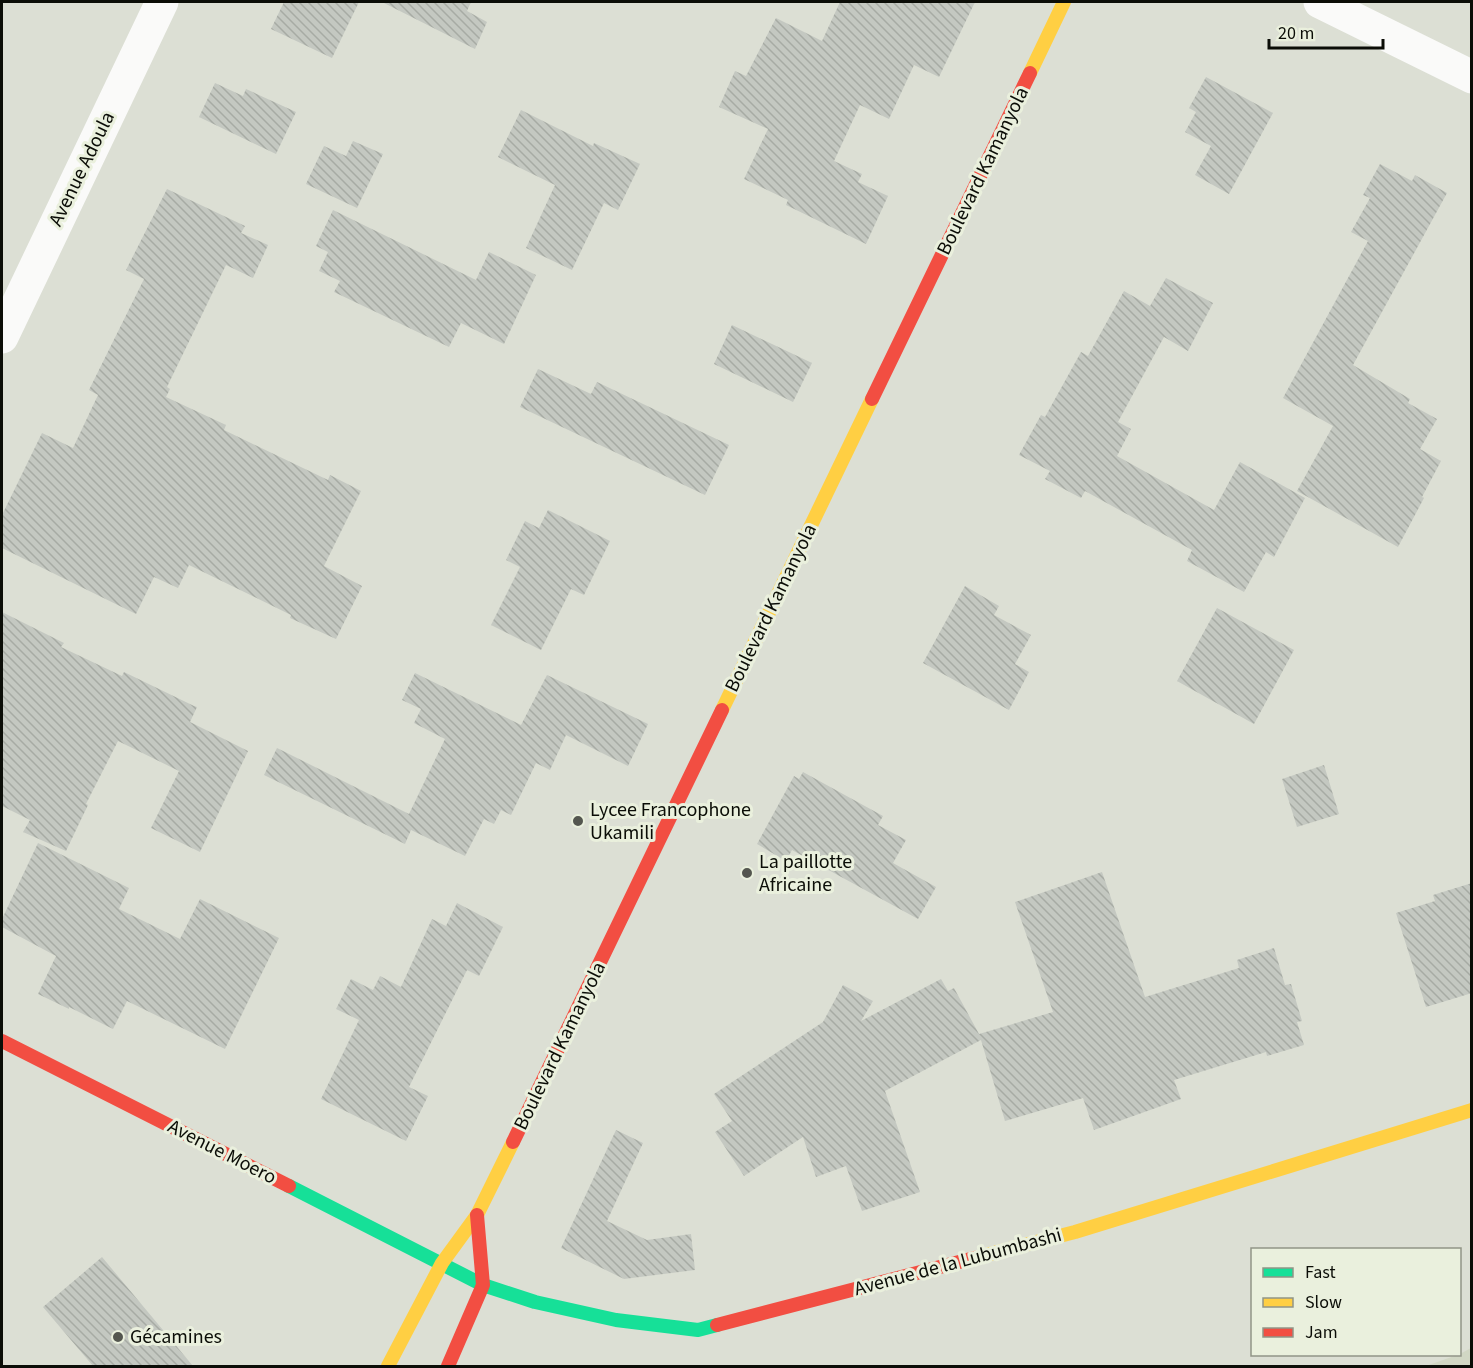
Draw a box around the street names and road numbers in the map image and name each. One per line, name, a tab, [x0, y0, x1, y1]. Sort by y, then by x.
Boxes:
street label: Boulevard Kamanyola	[930, 82, 1036, 260]
street label: Avenue Adoula	[42, 107, 122, 231]
street label: Boulevard Kamanyola	[718, 519, 824, 697]
street label: Boulevard Kamanyola	[507, 957, 613, 1135]
street label: Avenue Moero	[163, 1113, 281, 1191]
street label: Avenue de la Lubumbashi	[851, 1221, 1065, 1303]

